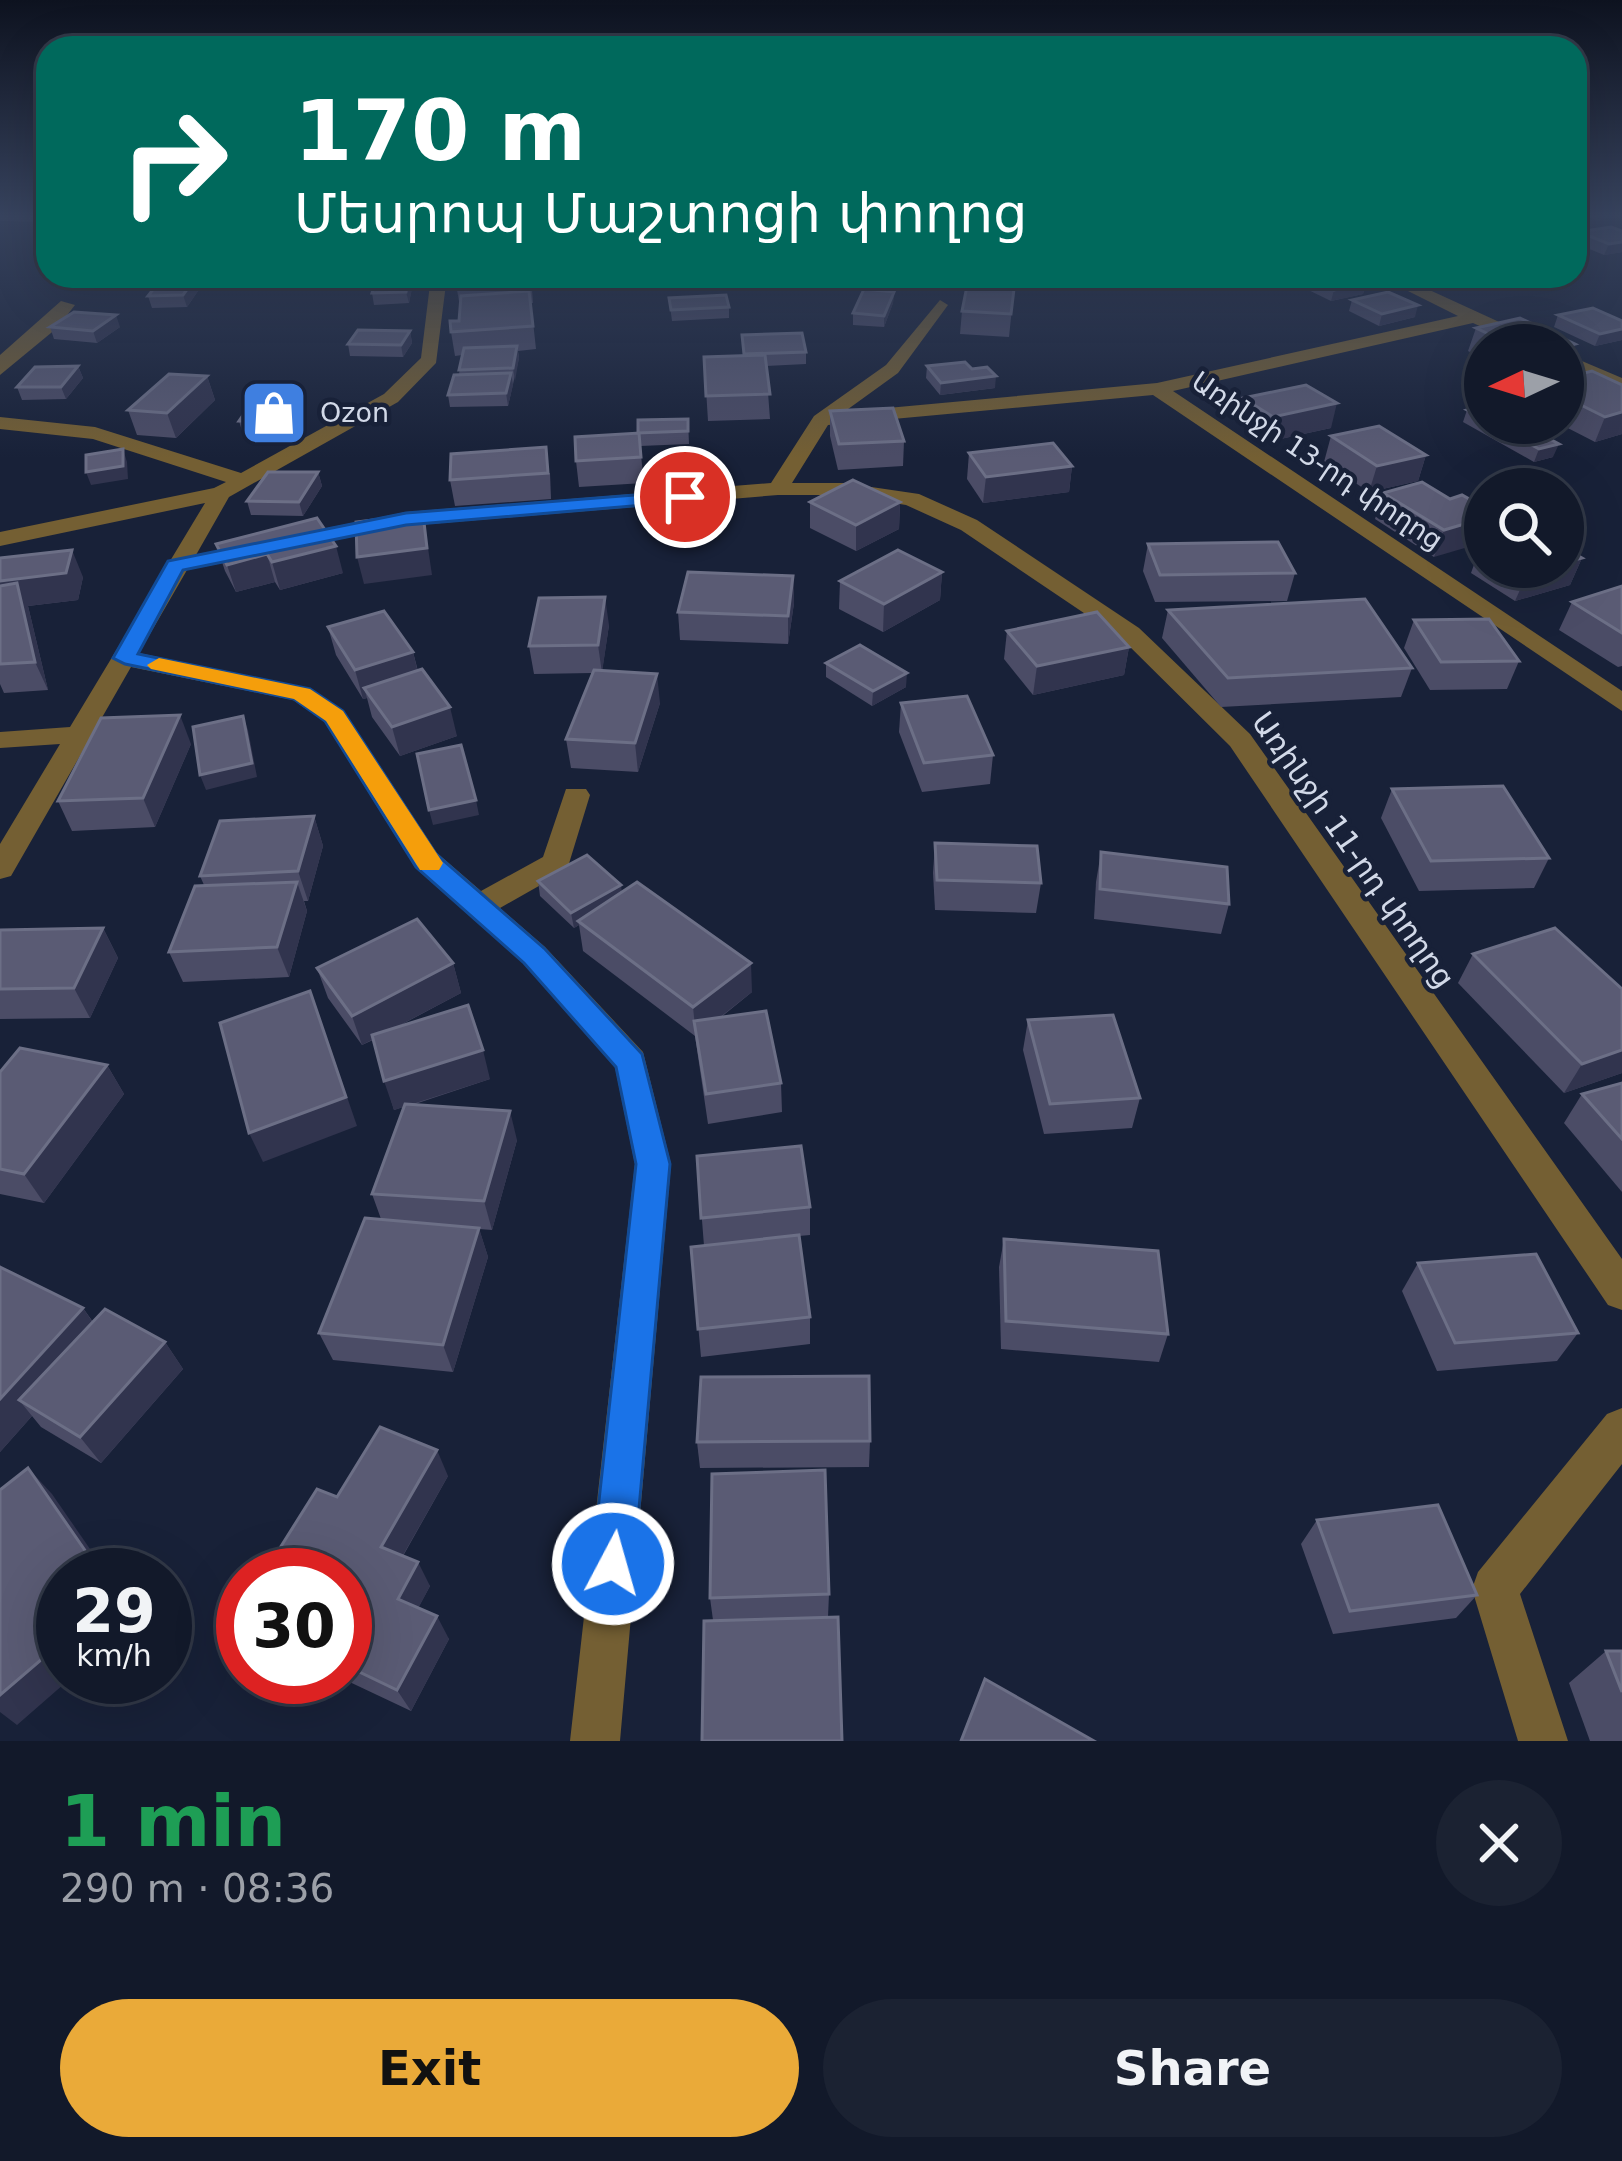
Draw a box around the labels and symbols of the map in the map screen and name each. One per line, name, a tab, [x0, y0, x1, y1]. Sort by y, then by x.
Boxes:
north arrow	[1464, 324, 1584, 444]
street label: Առինջի 13-րդ փողոց	[1186, 365, 1449, 556]
shop icon: Ozon	[239, 378, 309, 448]
place label: Ozon	[320, 397, 389, 428]
pin	[634, 446, 736, 548]
street label: Առինջի 11-րդ փողոց	[1245, 705, 1462, 994]
position arrow	[550, 1501, 676, 1627]
speed limit sign: 30	[216, 1548, 372, 1704]

